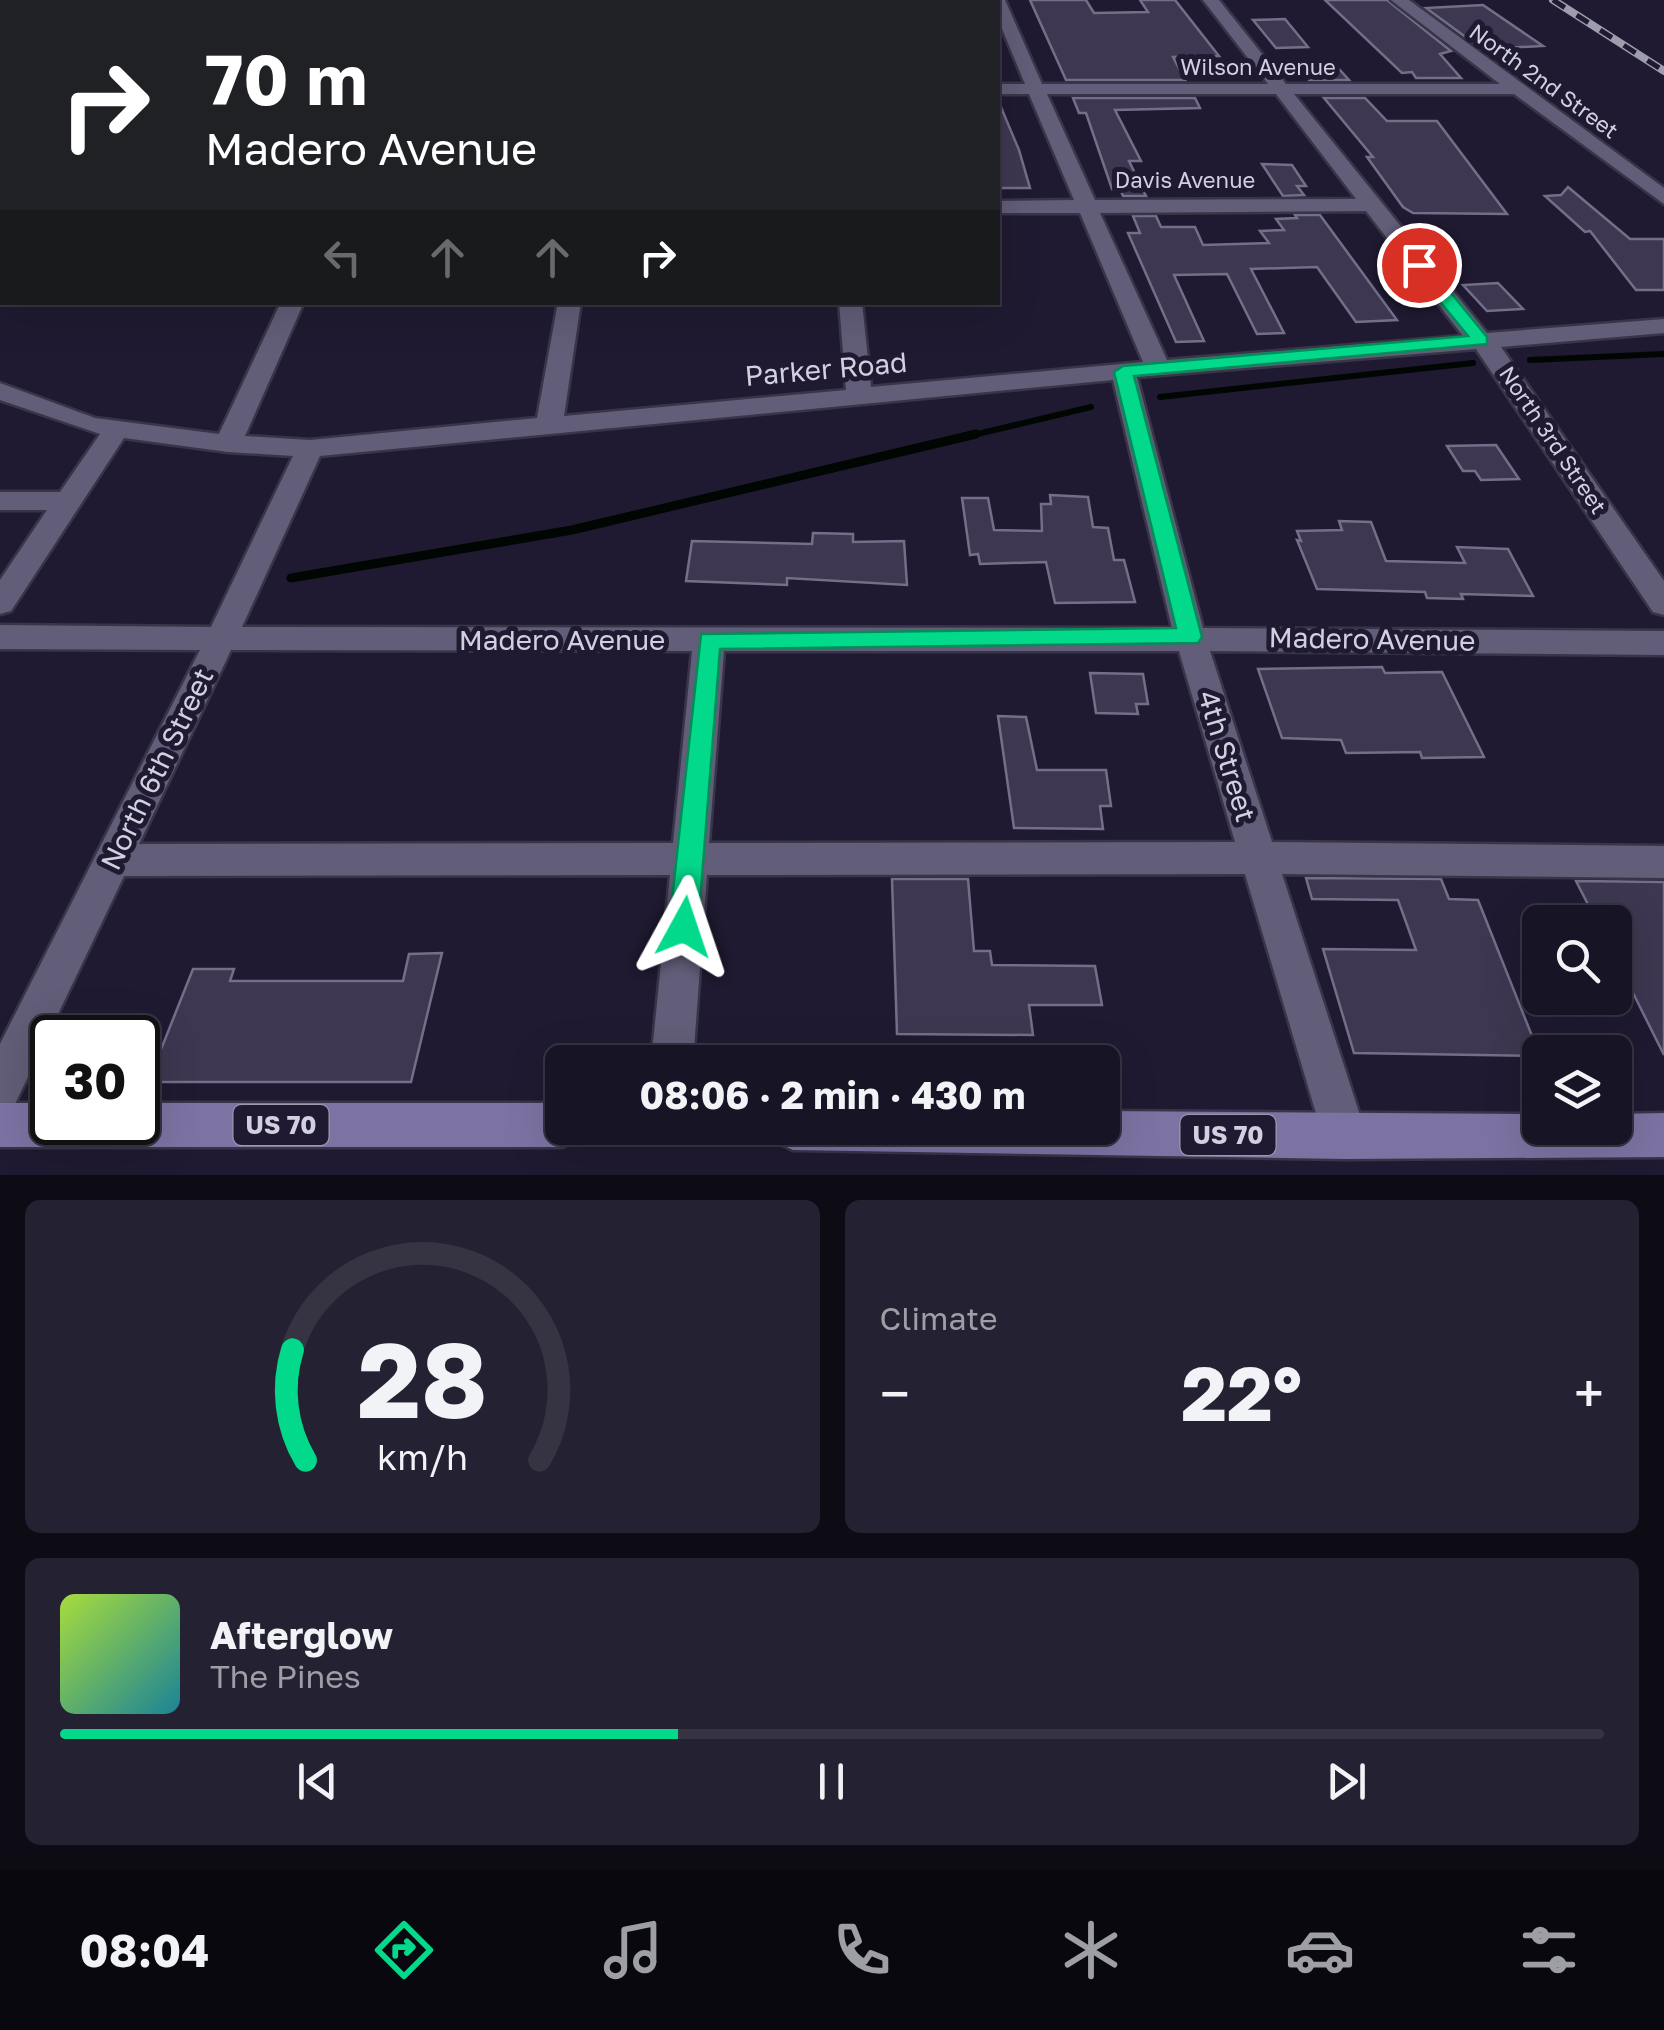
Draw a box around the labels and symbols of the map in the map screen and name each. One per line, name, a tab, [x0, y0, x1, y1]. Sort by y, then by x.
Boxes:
street label: North 2nd Street	[1465, 18, 1624, 144]
street label: Wilson Avenue	[1180, 53, 1336, 80]
street label: Davis Avenue	[1115, 166, 1255, 193]
pin	[1377, 223, 1462, 308]
street label: Parker Road	[743, 345, 908, 392]
street label: North 3rd Street	[1494, 361, 1613, 519]
street label: Madero Avenue	[1268, 620, 1476, 657]
street label: Madero Avenue	[459, 623, 665, 656]
street label: North 6th Street	[93, 663, 220, 875]
street label: 4th Street	[1192, 686, 1263, 825]
position arrow	[632, 875, 736, 979]
speed limit sign: 30	[30, 1015, 160, 1145]
road number: US 70	[234, 1105, 328, 1145]
road number: US 70	[1180, 1115, 1276, 1155]

